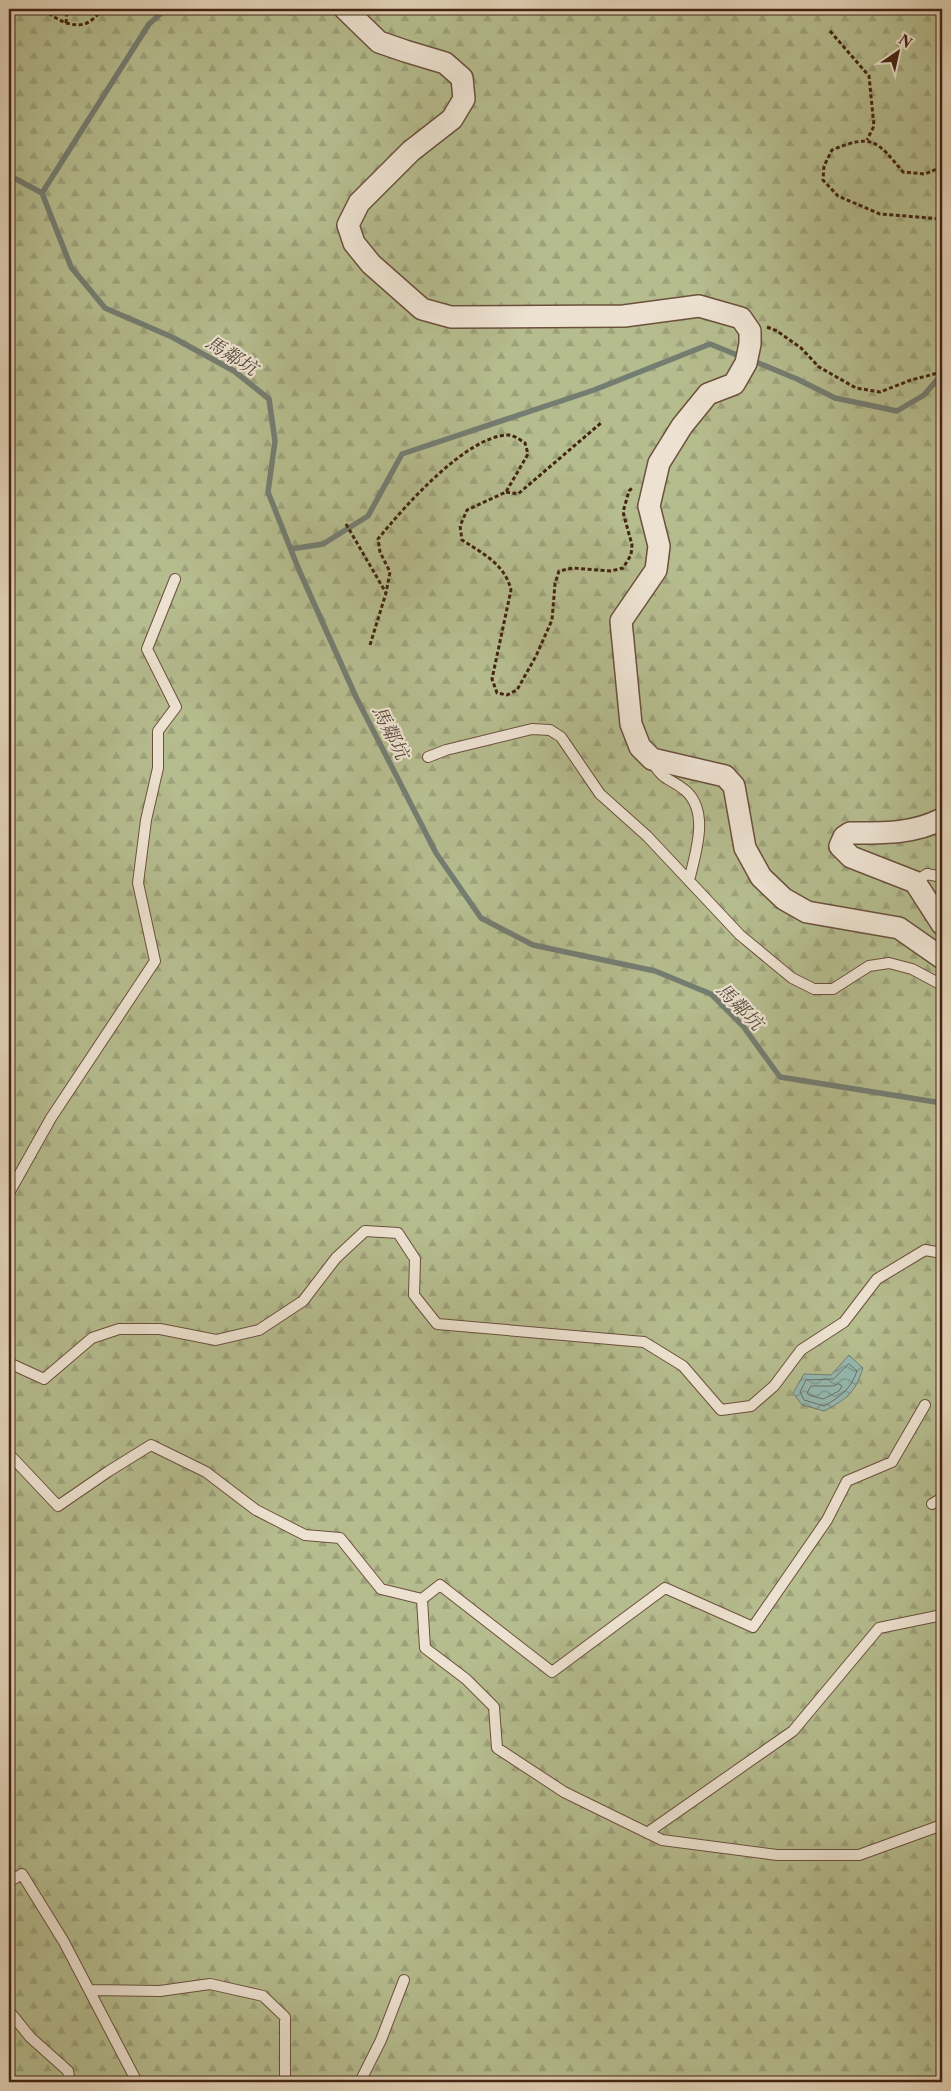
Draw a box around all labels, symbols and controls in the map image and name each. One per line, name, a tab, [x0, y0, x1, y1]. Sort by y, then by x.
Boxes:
north arrow	[874, 28, 924, 78]
text: N	[895, 30, 915, 52]
water label: 馬鄰坑	[201, 331, 265, 382]
water label: 馬鄰坑	[367, 702, 415, 766]
water label: 馬鄰坑	[711, 978, 770, 1037]

